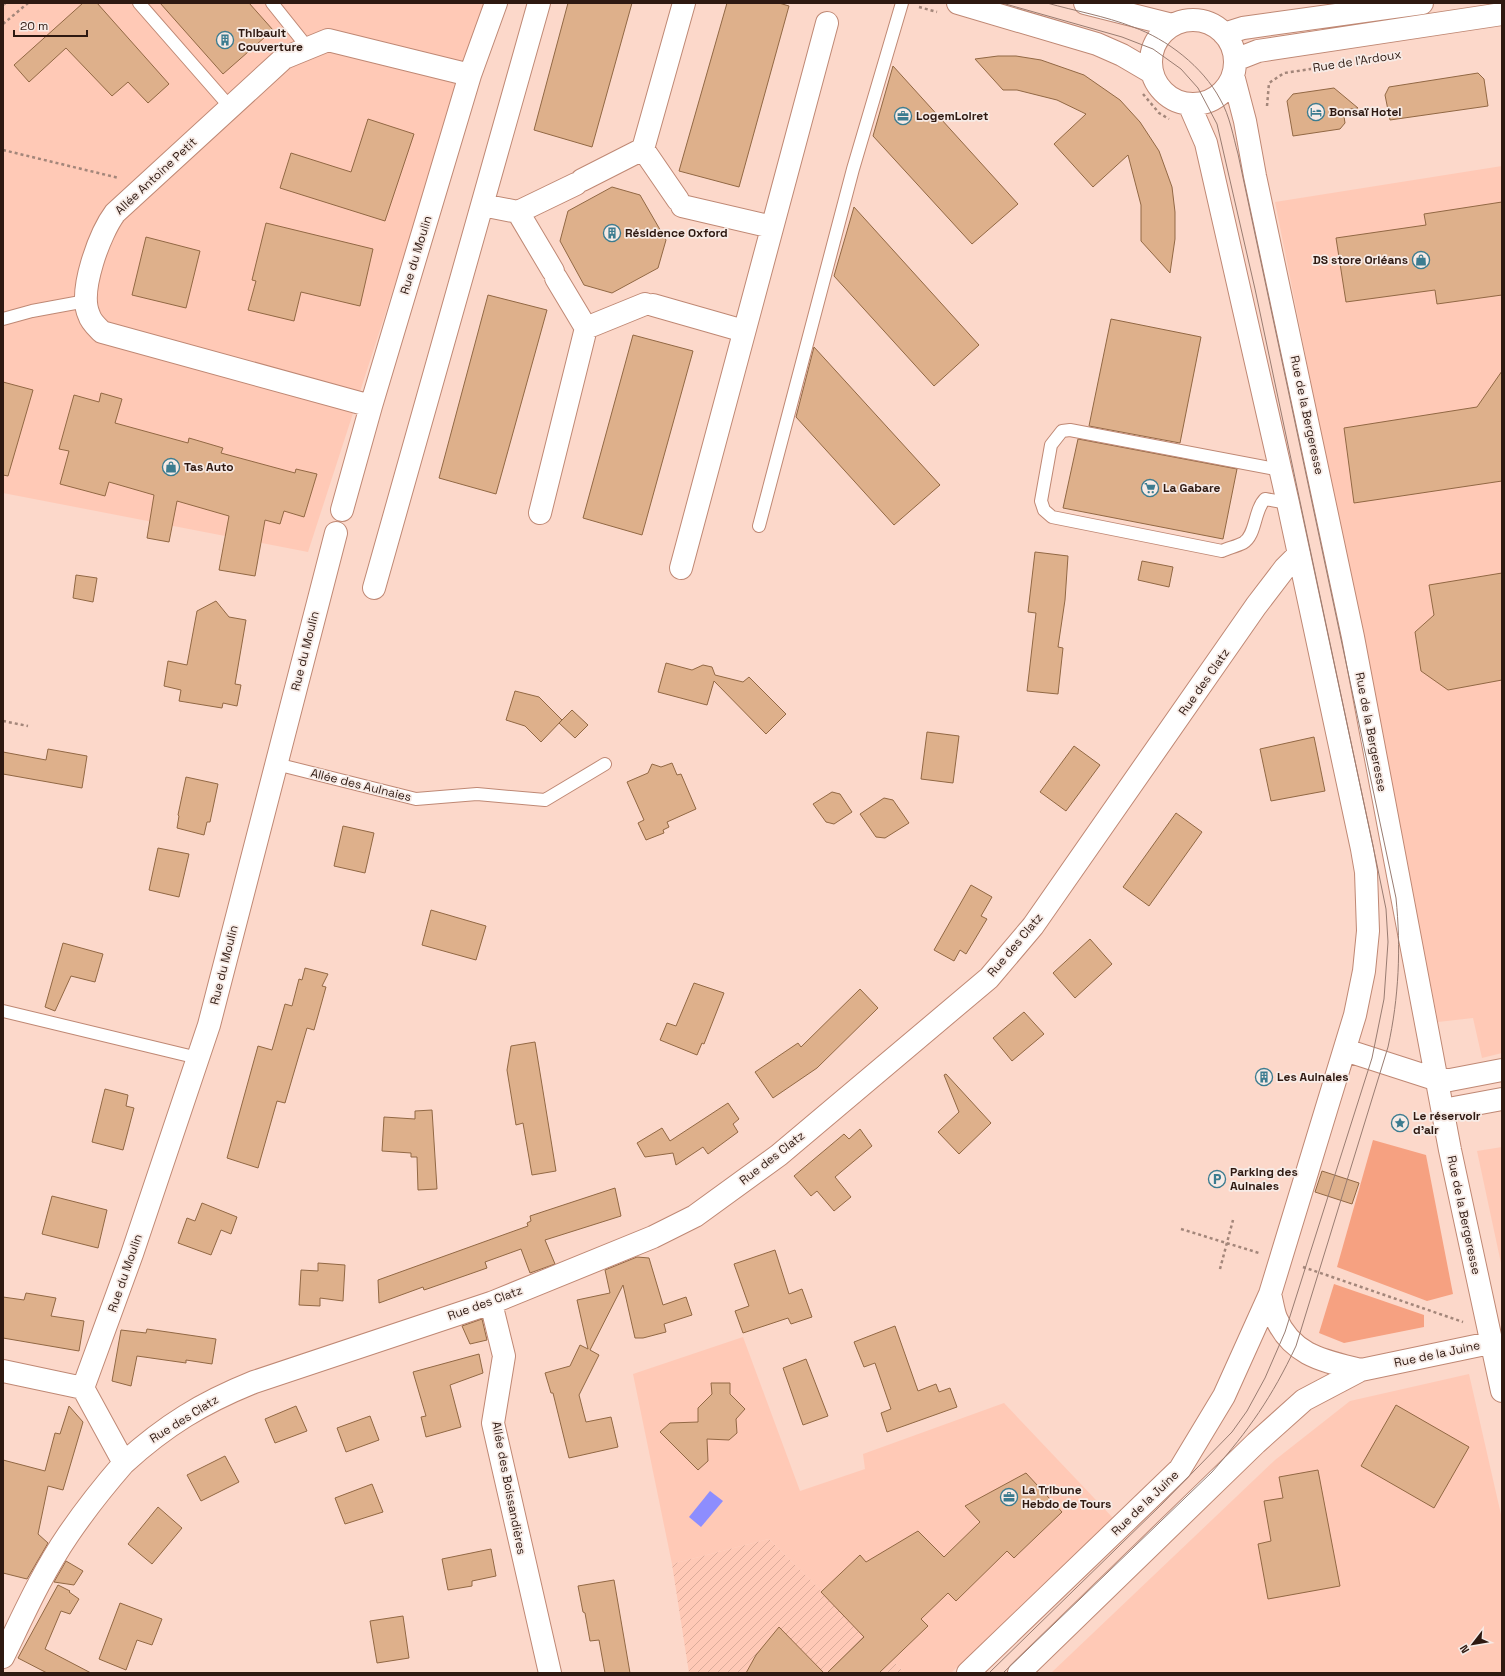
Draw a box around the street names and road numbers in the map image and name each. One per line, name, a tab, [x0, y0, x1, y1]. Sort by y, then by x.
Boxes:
street label: Rue de l'Ardoux	[1312, 46, 1402, 76]
street label: Allée Antoine Petit	[112, 134, 200, 218]
street label: Rue du Moulin	[396, 214, 436, 296]
street label: Rue de la Bergeresse	[1287, 354, 1327, 476]
street label: Rue du Moulin	[287, 609, 323, 693]
street label: Rue des Clatz	[1175, 645, 1233, 719]
street label: Rue de la Bergeresse	[1352, 671, 1390, 793]
street label: Allée des Aulnaies	[309, 765, 413, 805]
street label: Rue des Clatz	[984, 910, 1046, 980]
street label: Rue du Moulin	[206, 923, 242, 1007]
street label: Rue des Clatz	[736, 1128, 808, 1188]
street label: Rue de la Bergeresse	[1444, 1154, 1484, 1276]
street label: Rue du Moulin	[104, 1232, 146, 1314]
street label: Rue des Clatz	[445, 1282, 525, 1324]
street label: Rue de la Juine	[1393, 1337, 1481, 1371]
street label: Rue des Clatz	[147, 1391, 221, 1447]
street label: Allée des Boissandières	[488, 1420, 530, 1556]
street label: Rue de la Juine	[1108, 1467, 1182, 1539]

